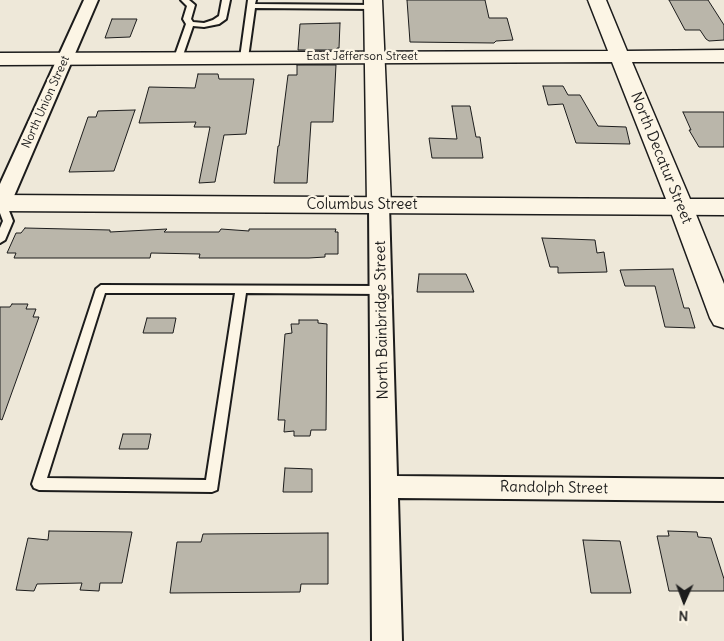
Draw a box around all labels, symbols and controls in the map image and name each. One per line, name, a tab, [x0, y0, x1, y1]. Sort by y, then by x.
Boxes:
street label: East Jefferson Street	[306, 50, 418, 64]
street label: North Union Street	[19, 53, 73, 151]
street label: North Decatur Street	[626, 90, 696, 226]
street label: Columbus Street	[307, 196, 417, 214]
street label: North Bainbridge Street	[372, 240, 392, 400]
street label: Randolph Street	[500, 478, 608, 498]
north arrow	[659, 576, 709, 626]
text: N	[678, 607, 689, 625]

